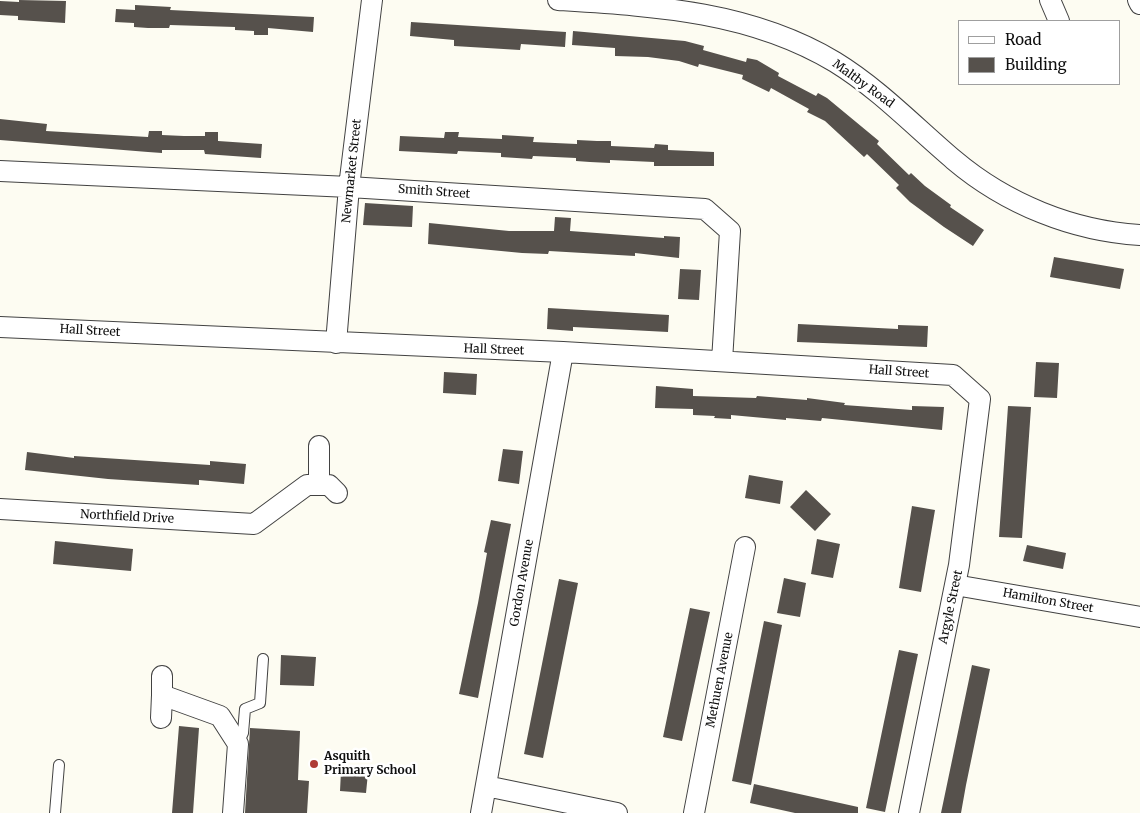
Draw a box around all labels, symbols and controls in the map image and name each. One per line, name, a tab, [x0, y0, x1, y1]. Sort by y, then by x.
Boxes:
legend	[958, 20, 1120, 85]
text: Road	[1005, 30, 1041, 49]
text: Building	[1005, 55, 1067, 74]
street label: Maltby Road	[829, 57, 897, 111]
street label: Newmarket Street	[339, 118, 365, 224]
street label: Smith Street	[397, 182, 471, 202]
street label: Hall Street	[59, 322, 121, 340]
street label: Hall Street	[463, 342, 525, 358]
street label: Hall Street	[868, 363, 930, 381]
street label: Northfield Drive	[80, 507, 174, 527]
street label: Gordon Avenue	[507, 538, 537, 628]
street label: Argyle Street	[936, 569, 966, 645]
street label: Hamilton Street	[1002, 586, 1094, 616]
street label: Methuen Avenue	[704, 631, 736, 729]
place label: Asquith Primary School	[324, 750, 416, 778]
marker: Asquith Primary School	[308, 758, 320, 770]

